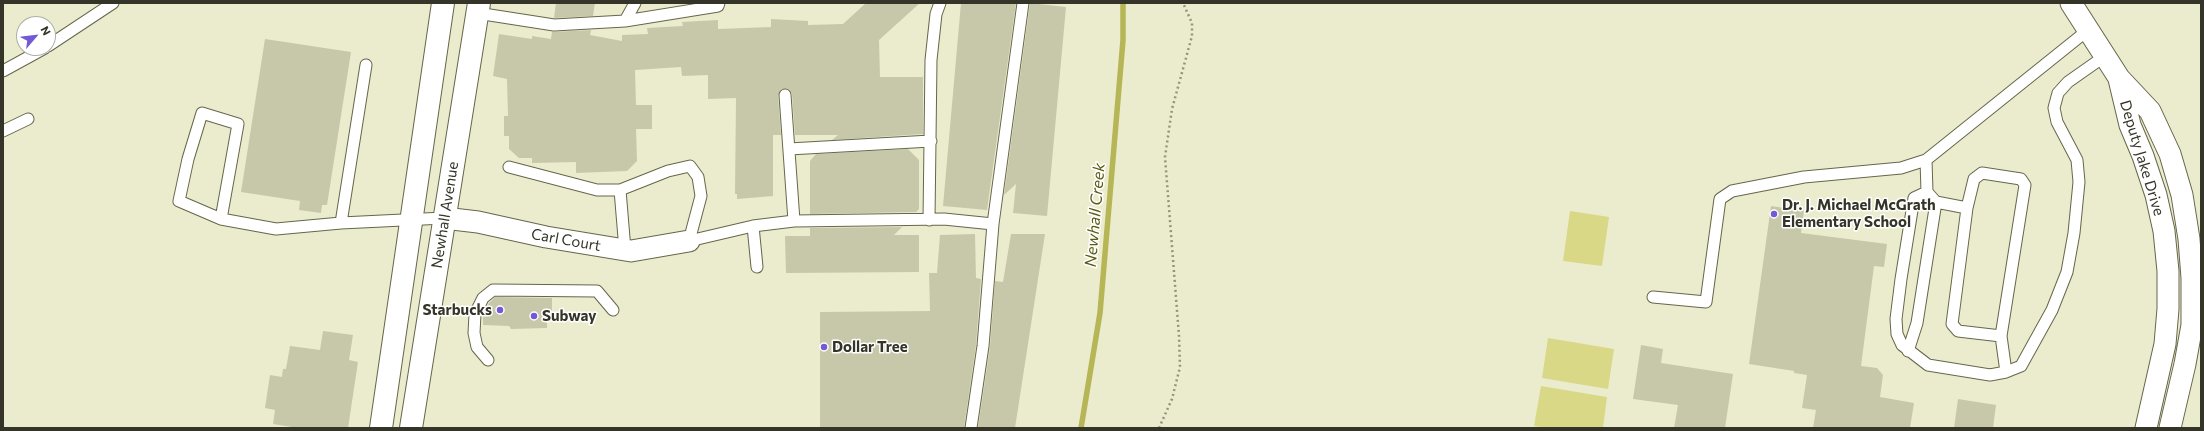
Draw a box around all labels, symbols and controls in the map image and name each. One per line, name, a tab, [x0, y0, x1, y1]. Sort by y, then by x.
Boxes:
north arrow	[16, 16, 56, 56]
text: N	[38, 24, 54, 37]
street label: Deputy Jake Drive	[2116, 98, 2168, 218]
street label: Newhall Avenue	[428, 160, 462, 270]
water label: Newhall Creek	[1081, 162, 1109, 268]
place label: Dr. J. Michael McGrath Elementary School	[1782, 196, 1936, 231]
marker: Dr. J. Michael McGrath Elementary School	[1769, 209, 1779, 219]
street label: Carl Court	[530, 225, 602, 255]
place label: Starbucks	[422, 301, 492, 319]
marker: Starbucks	[495, 305, 505, 315]
place label: Subway	[542, 307, 596, 325]
marker: Subway	[529, 311, 539, 321]
place label: Dollar Tree	[832, 338, 908, 356]
marker: Dollar Tree	[819, 342, 829, 352]

